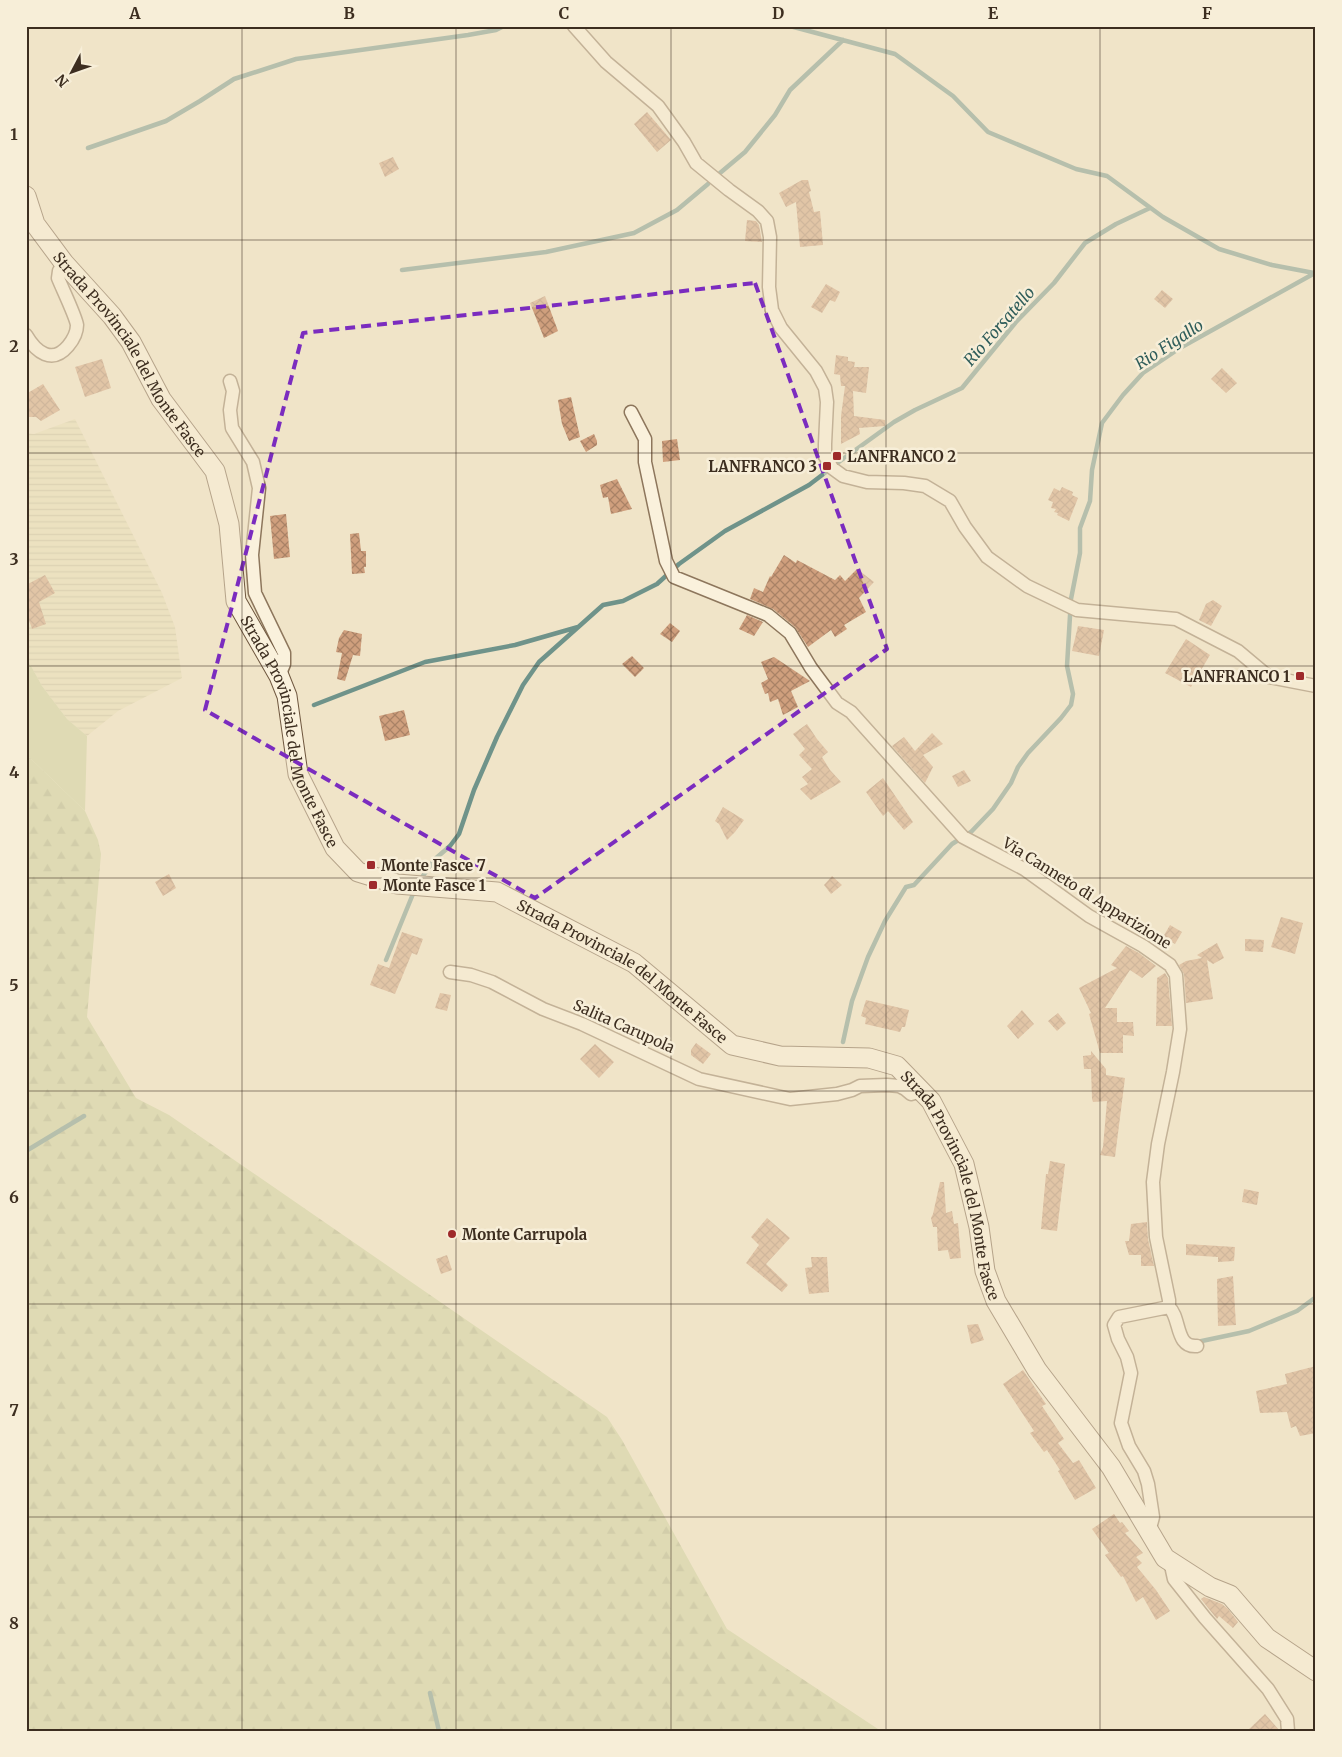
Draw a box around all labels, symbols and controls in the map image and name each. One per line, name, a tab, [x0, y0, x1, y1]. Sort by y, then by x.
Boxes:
text: A	[128, 3, 141, 23]
text: B	[343, 3, 355, 23]
text: C	[559, 3, 569, 23]
text: D	[772, 3, 784, 23]
text: E	[988, 3, 999, 23]
text: F	[1202, 3, 1212, 23]
north arrow	[48, 48, 98, 98]
text: N	[52, 70, 73, 91]
text: 1	[10, 124, 18, 144]
street label: Strada Provinciale del Monte Fasce	[49, 248, 210, 461]
water label: Rio Forsatello	[959, 282, 1039, 370]
water label: Rio Figallo	[1131, 315, 1207, 373]
text: 2	[9, 336, 19, 356]
place label: LANFRANCO 2	[847, 447, 956, 466]
marker: LANFRANCO 2	[831, 450, 843, 462]
place label: LANFRANCO 3	[708, 457, 817, 476]
marker: LANFRANCO 3	[821, 460, 833, 472]
text: 3	[9, 549, 19, 569]
street label: Strada Provinciale del Monte Fasce	[237, 612, 343, 851]
place label: LANFRANCO 1	[1183, 667, 1290, 686]
marker: LANFRANCO 1	[1294, 670, 1306, 682]
text: 4	[9, 762, 19, 782]
street label: Via Canneto di Apparizione	[998, 833, 1175, 953]
place label: Monte Fasce 7	[381, 856, 486, 875]
marker: Monte Fasce 7	[365, 859, 377, 871]
place label: Monte Fasce 1	[383, 876, 486, 895]
marker: Monte Fasce 1	[367, 879, 379, 891]
street label: Strada Provinciale del Monte Fasce	[514, 895, 732, 1047]
text: 5	[9, 975, 19, 995]
street label: Salita Carupola	[570, 995, 678, 1057]
street label: Strada Provinciale del Monte Fasce	[897, 1066, 1004, 1303]
text: 6	[9, 1187, 19, 1207]
place label: Monte Carrupola	[462, 1225, 588, 1244]
marker: Monte Carrupola	[446, 1228, 458, 1240]
text: 7	[9, 1400, 19, 1420]
text: 8	[9, 1613, 19, 1633]

